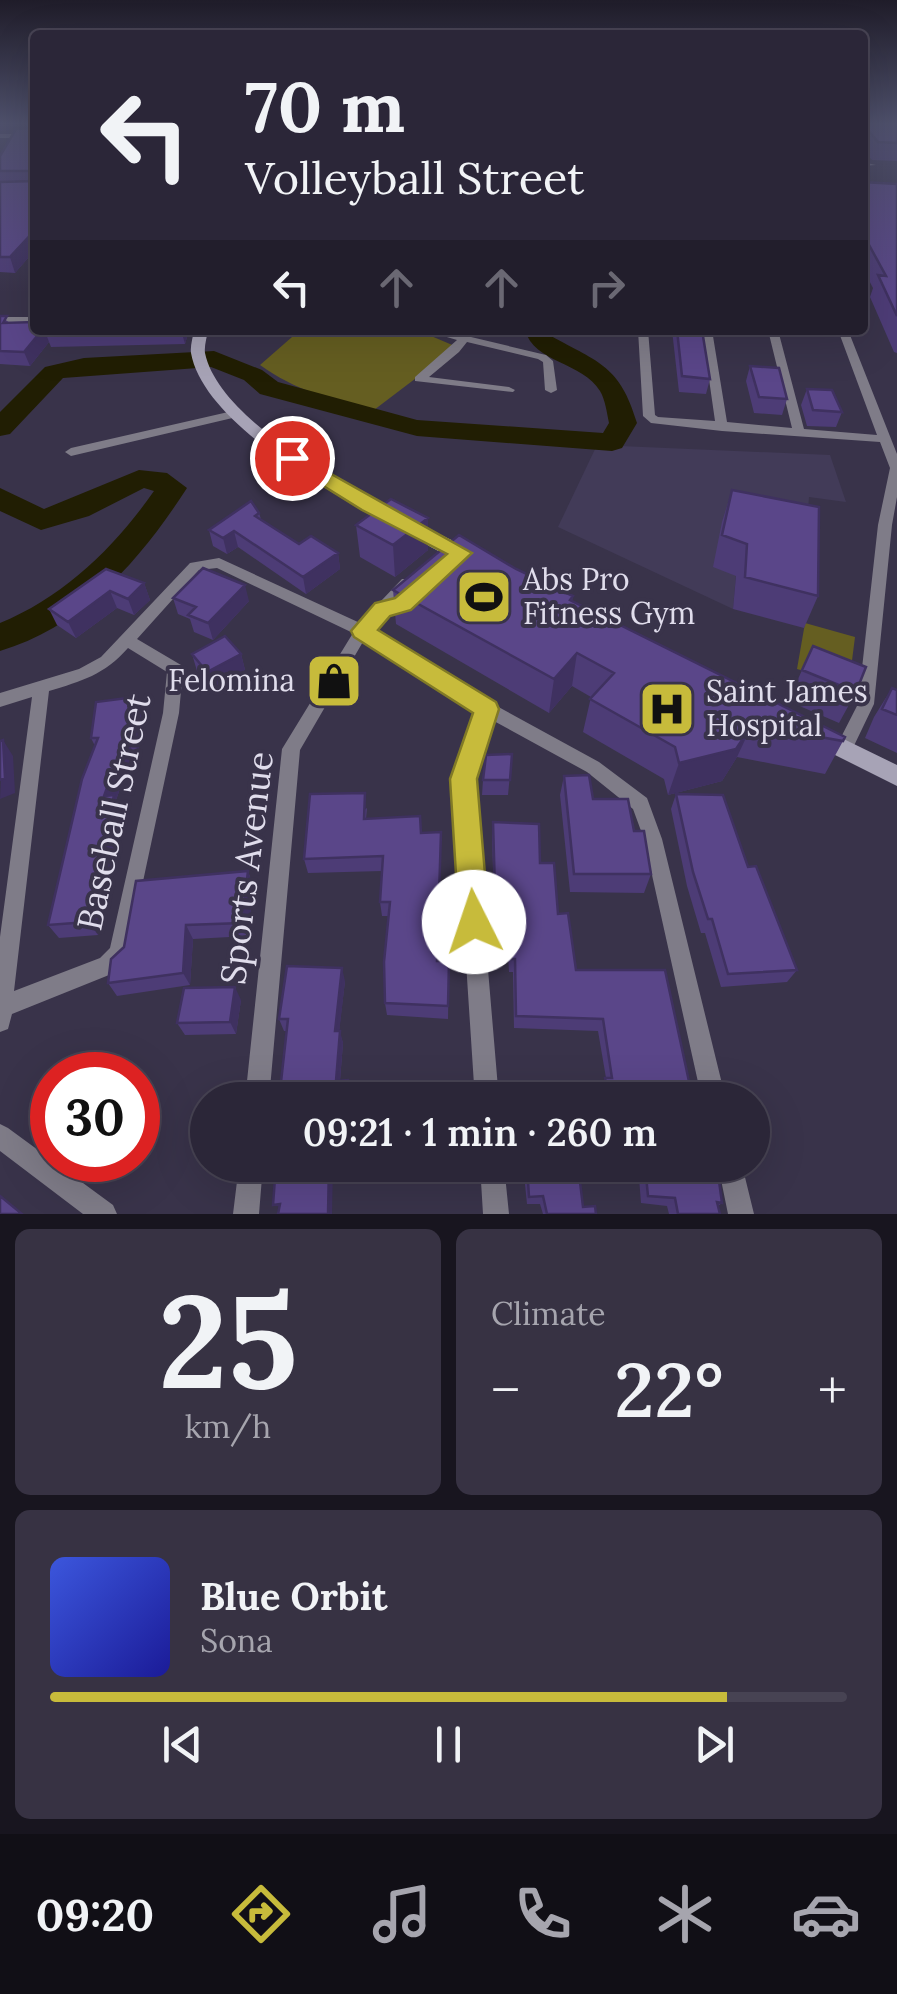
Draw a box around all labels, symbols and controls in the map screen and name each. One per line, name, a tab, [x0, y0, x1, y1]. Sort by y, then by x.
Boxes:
text: 70 m	[245, 62, 405, 151]
icon: left	[80, 70, 210, 200]
text: Volleyball Street	[245, 149, 584, 206]
icon: left	[264, 260, 319, 315]
icon: ahead	[369, 260, 424, 315]
icon: ahead	[474, 260, 529, 315]
icon: right	[579, 260, 634, 315]
pin	[250, 416, 335, 501]
icon: arrive	[265, 431, 320, 486]
place label: Abs Pro Fitness Gym	[522, 560, 695, 633]
sports icon: Abs Pro Fitness Gym	[454, 567, 514, 627]
shop icon: Felomina	[304, 651, 364, 711]
place label: Felomina	[168, 661, 295, 699]
place label: Saint James Hospital	[706, 672, 868, 744]
hospital icon: Saint James Hospital	[637, 679, 697, 739]
street label: Baseball Street	[66, 689, 161, 934]
street label: Sports Avenue	[210, 749, 283, 987]
position arrow	[422, 870, 526, 974]
speed limit sign: 30	[30, 1052, 160, 1182]
text: 09:21 · 1 min · 260 m	[303, 1108, 657, 1156]
text: 25	[158, 1257, 298, 1424]
text: Climate	[491, 1293, 606, 1334]
text: 22°	[614, 1342, 724, 1438]
text: −	[491, 1355, 520, 1425]
text: +	[818, 1355, 847, 1425]
text: km/h	[185, 1406, 271, 1447]
text: Blue Orbit	[200, 1572, 387, 1620]
text: Sona	[200, 1620, 273, 1661]
icon: previous	[155, 1717, 210, 1772]
icon: pause	[421, 1717, 476, 1772]
icon: next	[687, 1717, 742, 1772]
icon: directions	[226, 1879, 296, 1949]
icon: music	[367, 1879, 437, 1949]
icon: phone	[508, 1879, 578, 1949]
icon: climate	[650, 1879, 720, 1949]
icon: car	[791, 1879, 861, 1949]
text: 09:20	[36, 1886, 154, 1943]

